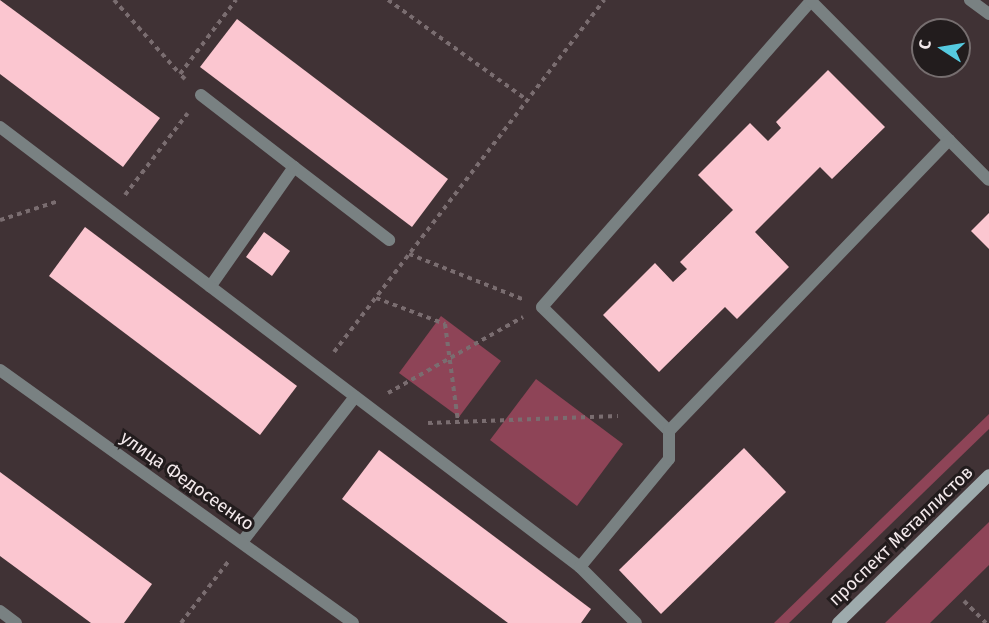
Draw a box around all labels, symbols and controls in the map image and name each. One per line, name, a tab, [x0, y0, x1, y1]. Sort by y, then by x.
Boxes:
north arrow	[911, 18, 971, 78]
text: С	[915, 38, 935, 51]
street label: улица Федосеенко	[116, 427, 258, 535]
street label: проспект Металлистов	[824, 462, 978, 610]

